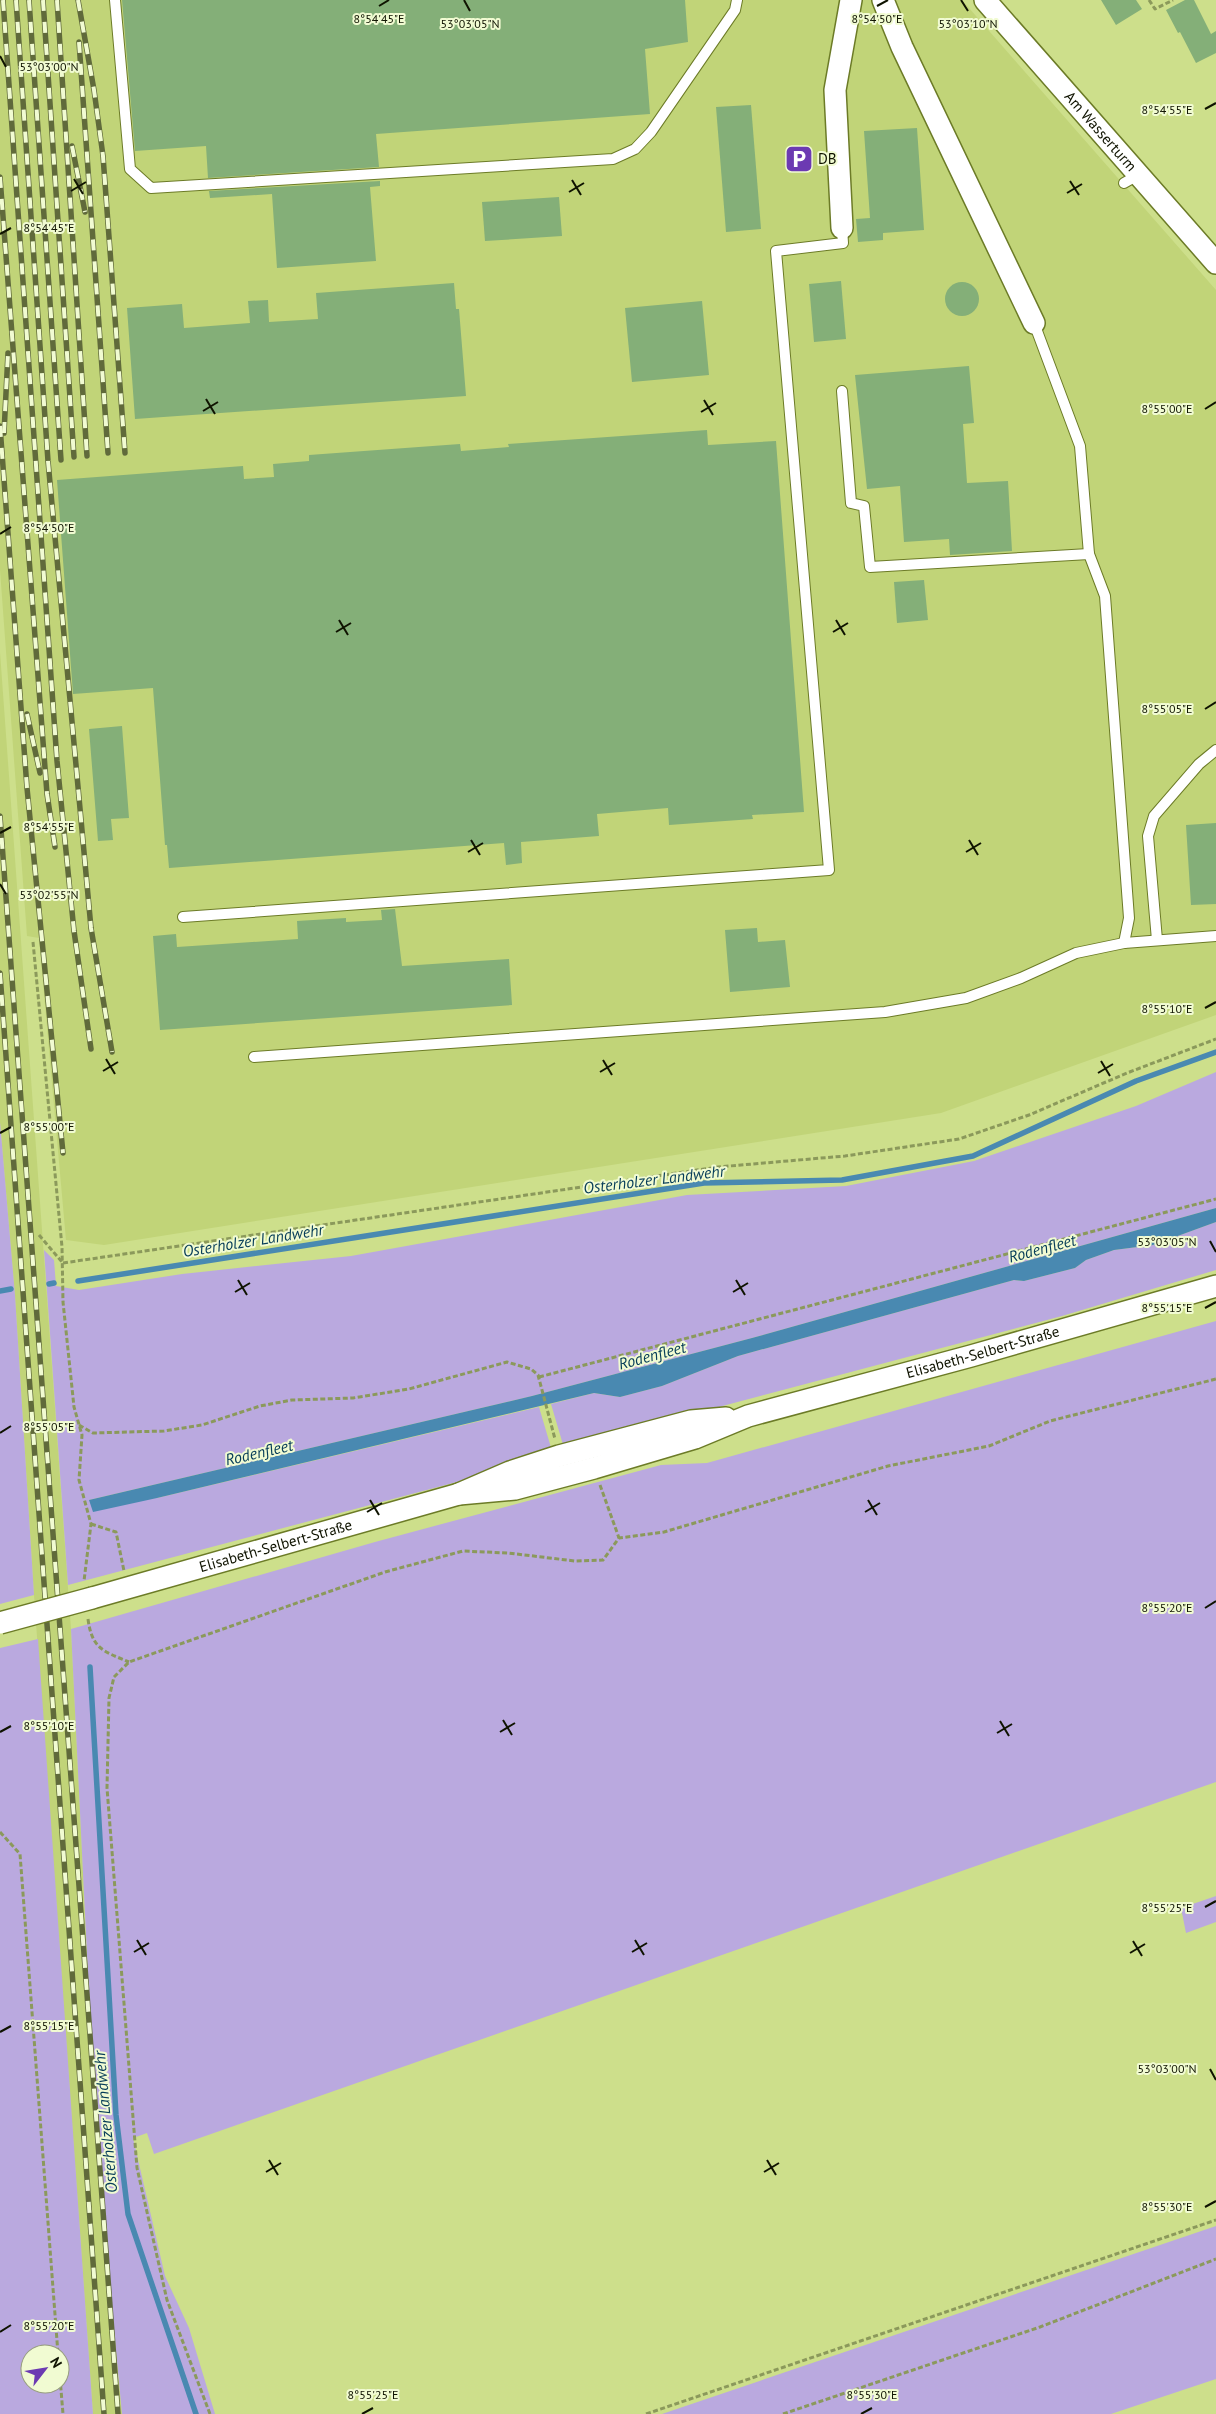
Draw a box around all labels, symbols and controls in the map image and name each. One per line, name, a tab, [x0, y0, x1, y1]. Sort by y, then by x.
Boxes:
text: 8°54'45"E	[354, 11, 404, 26]
text: 8°54'50"E	[852, 11, 902, 26]
text: 53°03'05"N	[440, 16, 500, 31]
text: 53°03'10"N	[938, 16, 998, 31]
text: 53°03'00"N	[19, 59, 79, 74]
street label: Am Wasserturm	[1061, 87, 1141, 175]
text: 8°54'55"E	[1142, 102, 1192, 117]
parking icon: DB	[784, 144, 814, 174]
place label: DB	[818, 149, 837, 168]
text: 8°54'45"E	[24, 220, 74, 235]
text: 8°55'00"E	[1142, 401, 1192, 416]
text: 8°54'50"E	[24, 520, 74, 535]
text: 8°55'05"E	[1142, 701, 1192, 716]
text: 8°54'55"E	[24, 819, 74, 834]
text: 53°02'55"N	[19, 887, 79, 902]
text: 8°55'10"E	[1142, 1001, 1192, 1016]
text: 8°55'00"E	[24, 1119, 74, 1134]
water label: Osterholzer Landwehr	[582, 1160, 728, 1198]
water label: Osterholzer Landwehr	[181, 1219, 327, 1261]
water label: Rodenfleet	[1006, 1229, 1079, 1267]
text: 53°03'05"N	[1137, 1234, 1197, 1249]
text: 8°55'15"E	[1142, 1300, 1192, 1315]
street label: Elisabeth-Selbert-Straße	[904, 1321, 1061, 1382]
water label: Rodenfleet	[616, 1336, 689, 1374]
text: 8°55'05"E	[24, 1419, 74, 1434]
water label: Rodenfleet	[223, 1434, 296, 1469]
street label: Elisabeth-Selbert-Straße	[197, 1515, 354, 1576]
text: 8°55'20"E	[1142, 1600, 1192, 1615]
text: 8°55'10"E	[24, 1718, 74, 1733]
text: 8°55'25"E	[1142, 1900, 1192, 1915]
text: 8°55'15"E	[24, 2018, 74, 2033]
water label: Osterholzer Landwehr	[89, 2048, 121, 2194]
text: 53°03'00"N	[1137, 2061, 1197, 2076]
text: 8°55'30"E	[1142, 2199, 1192, 2214]
text: 8°55'20"E	[24, 2318, 74, 2333]
north arrow	[20, 2344, 70, 2394]
text: N	[46, 2354, 66, 2371]
text: 8°55'25"E	[348, 2387, 398, 2402]
text: 8°55'30"E	[847, 2387, 897, 2402]

